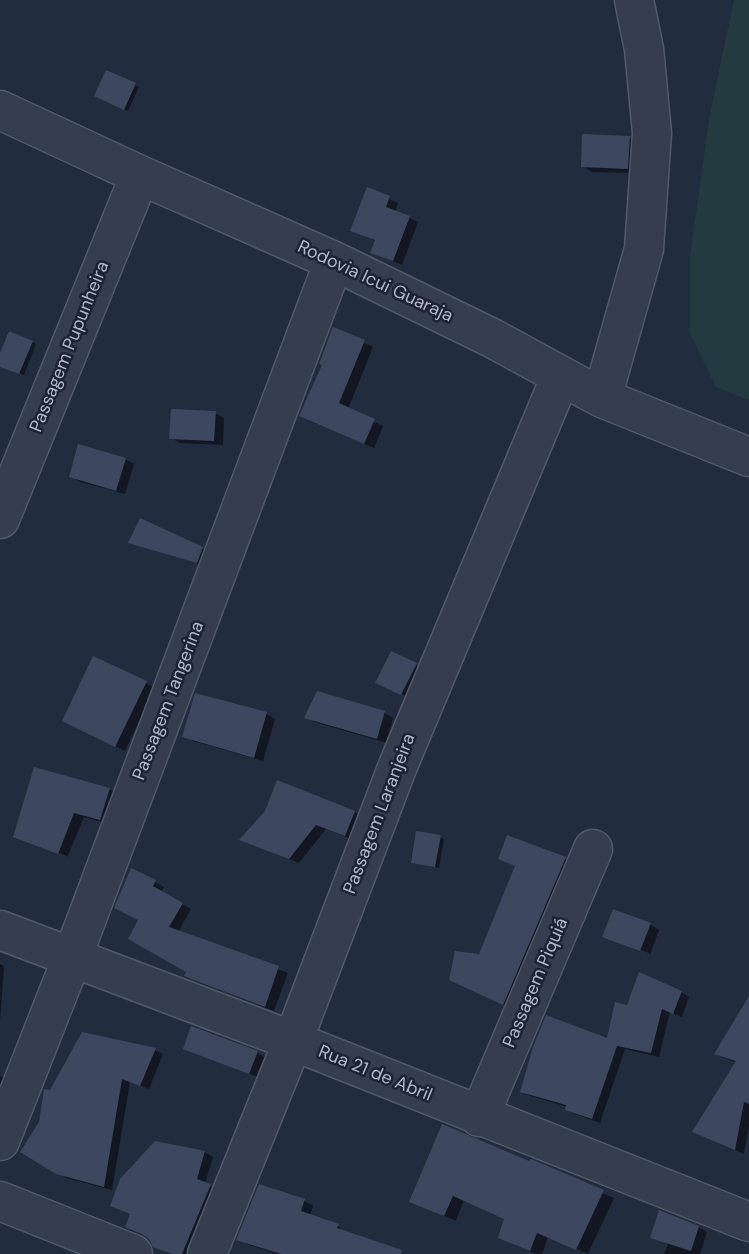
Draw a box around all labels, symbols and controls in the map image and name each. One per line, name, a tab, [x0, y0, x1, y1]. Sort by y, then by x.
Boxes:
street label: Rodovia Icui Guaraja	[294, 236, 456, 328]
street label: Passagem Pupunheira	[26, 258, 114, 436]
street label: Passagem Tangerina	[129, 619, 209, 783]
street label: Passagem Laranjeira	[339, 731, 421, 897]
street label: Passagem Piquiá	[499, 915, 573, 1051]
street label: Rua 21 de Abril	[315, 1041, 435, 1107]

